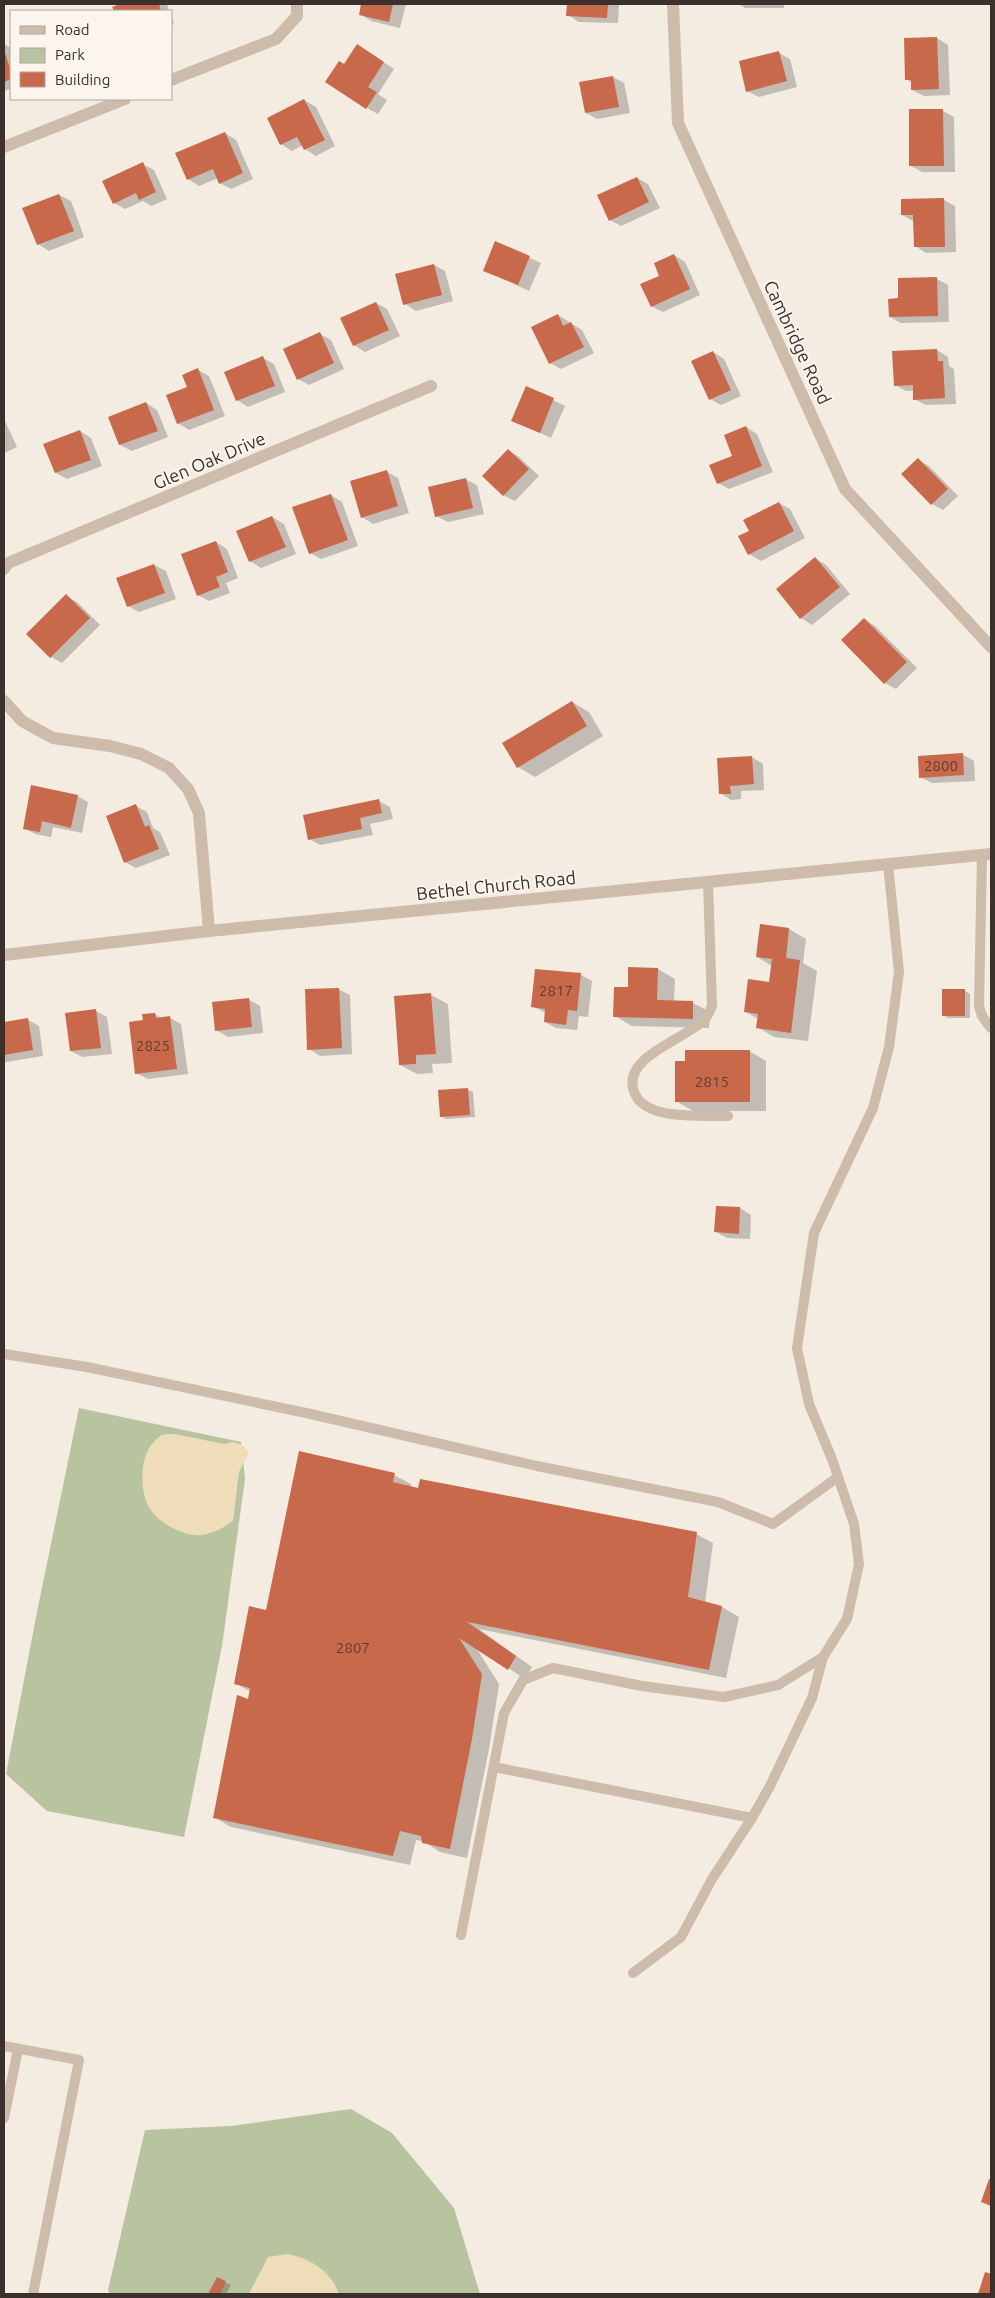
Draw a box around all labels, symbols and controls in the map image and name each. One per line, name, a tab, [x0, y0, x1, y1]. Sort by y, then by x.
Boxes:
legend	[10, 10, 172, 100]
text: Road	[55, 21, 90, 38]
text: Park	[55, 46, 85, 63]
text: Building	[55, 71, 110, 88]
street label: Cambridge Road	[761, 277, 835, 407]
street label: Glen Oak Drive	[150, 427, 268, 493]
house number: 2800	[924, 757, 958, 774]
street label: Bethel Church Road	[415, 867, 577, 903]
house number: 2817	[539, 982, 573, 999]
house number: 2825	[136, 1037, 170, 1054]
house number: 2815	[695, 1073, 729, 1090]
house number: 2807	[336, 1639, 370, 1656]

